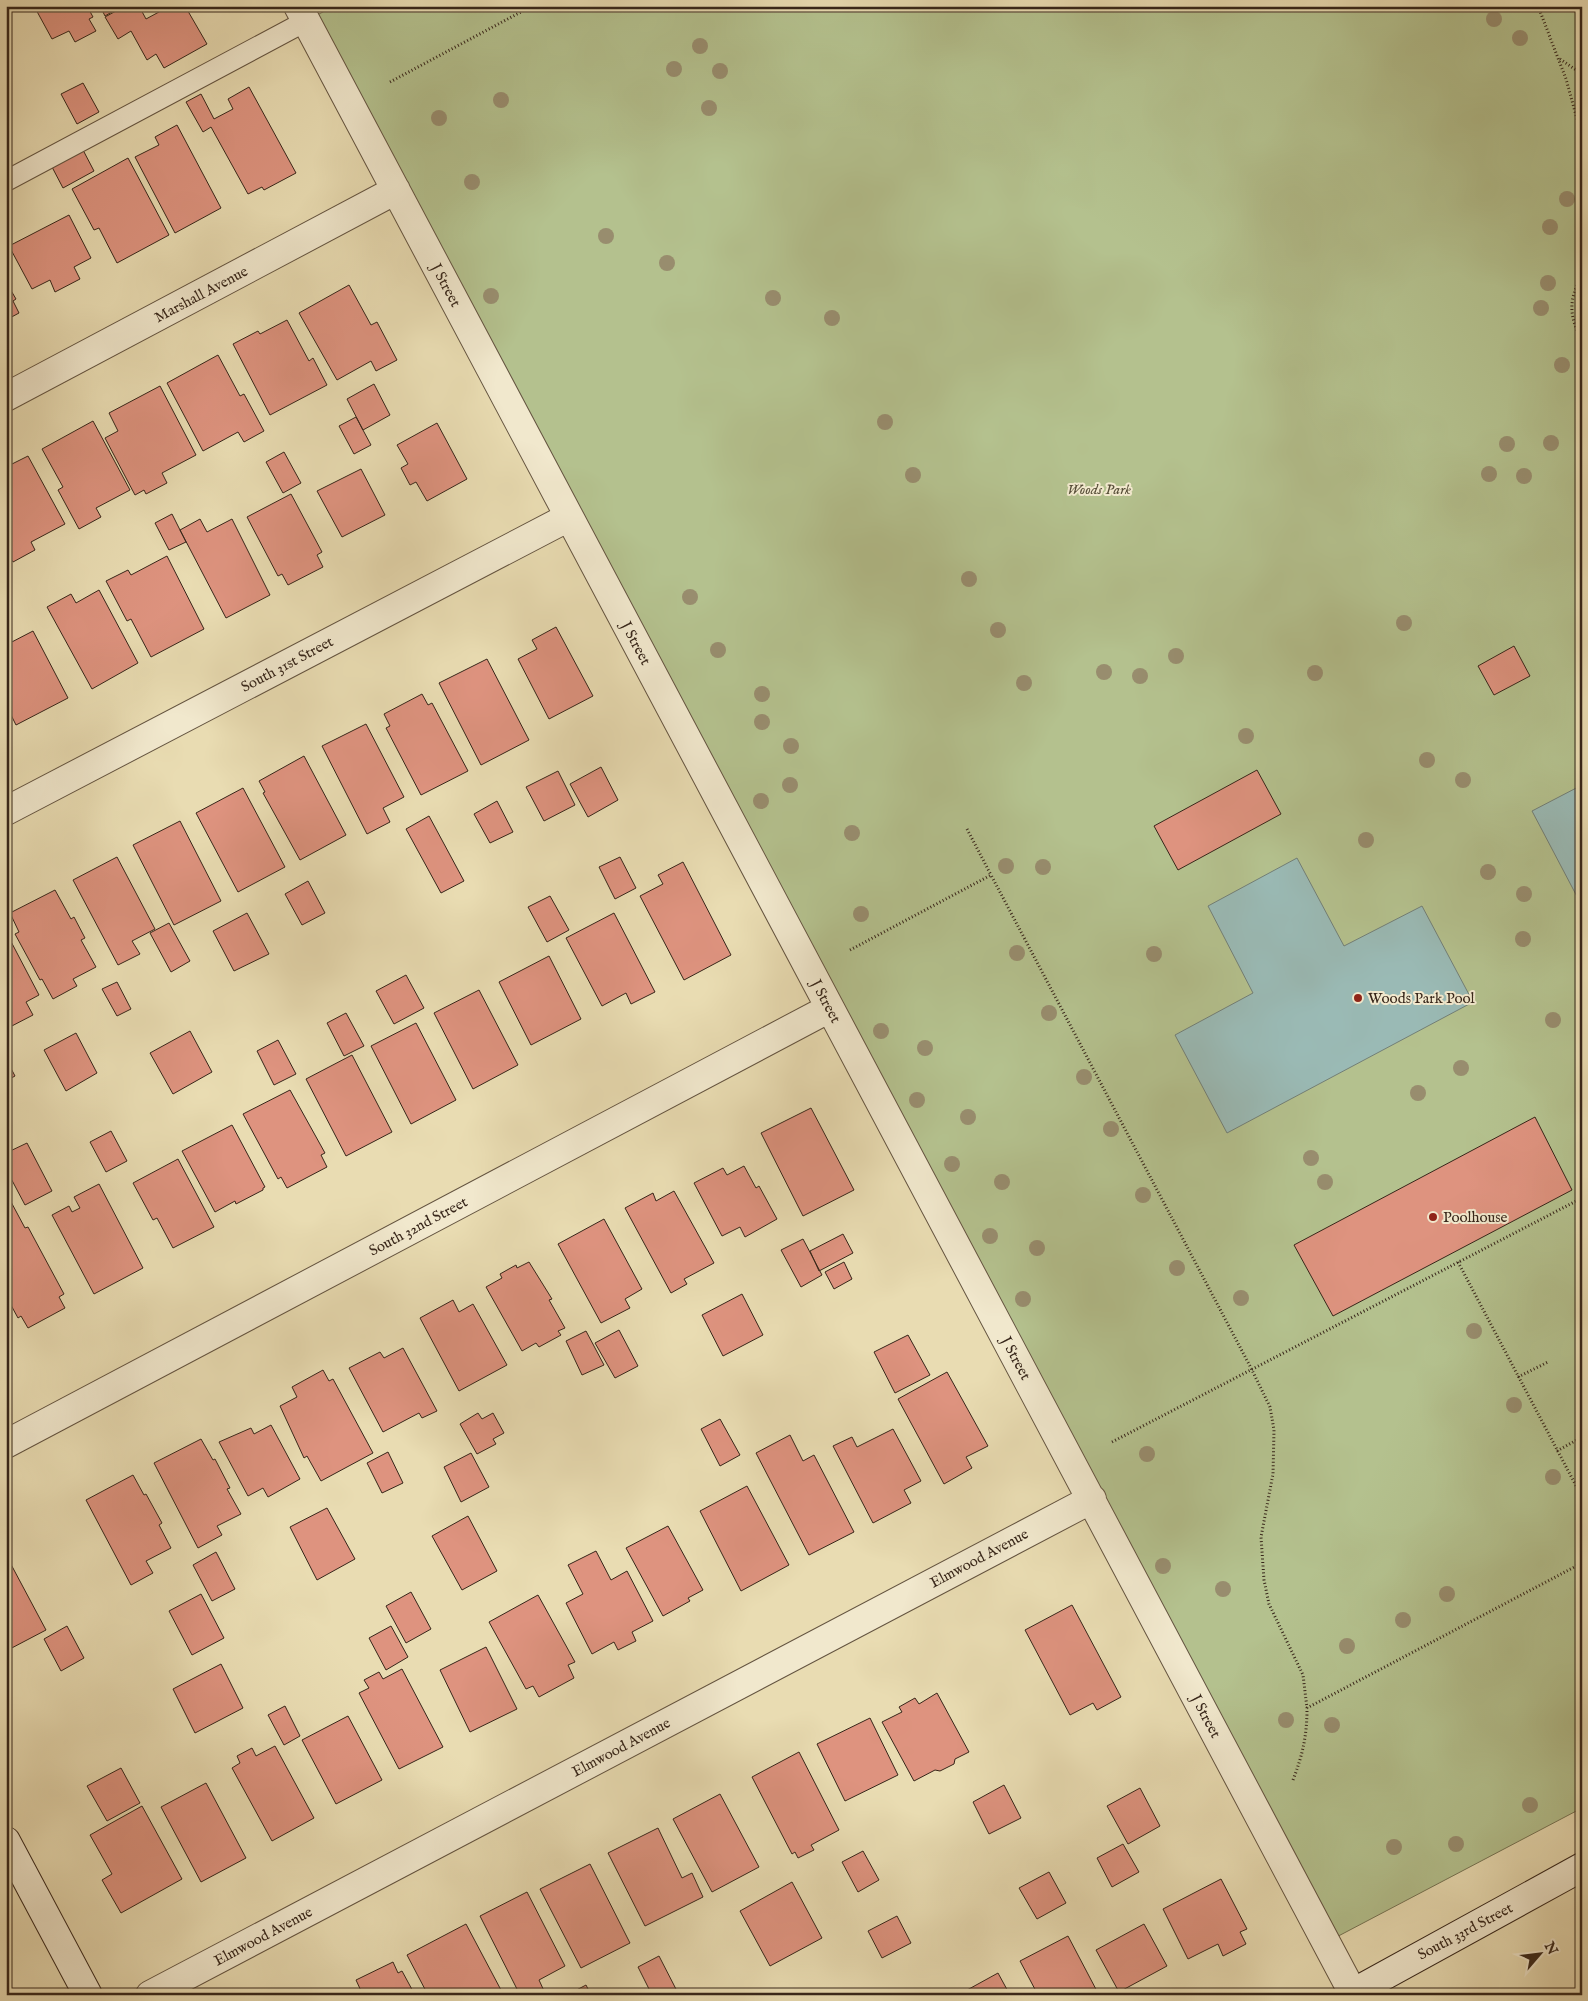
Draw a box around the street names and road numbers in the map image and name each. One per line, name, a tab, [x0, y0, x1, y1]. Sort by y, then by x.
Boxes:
street label: J Street	[425, 258, 465, 310]
street label: Marshall Avenue	[151, 262, 251, 327]
street label: J Street	[615, 616, 655, 668]
street label: South 31st Street	[238, 632, 337, 697]
street label: J Street	[805, 974, 845, 1026]
street label: South 32nd Street	[366, 1192, 471, 1260]
street label: J Street	[995, 1331, 1035, 1383]
street label: Elmwood Avenue	[927, 1524, 1032, 1592]
street label: J Street	[1185, 1689, 1225, 1741]
street label: Elmwood Avenue	[569, 1713, 674, 1781]
street label: South 33rd Street	[1414, 1898, 1516, 1965]
street label: Elmwood Avenue	[211, 1902, 316, 1970]

